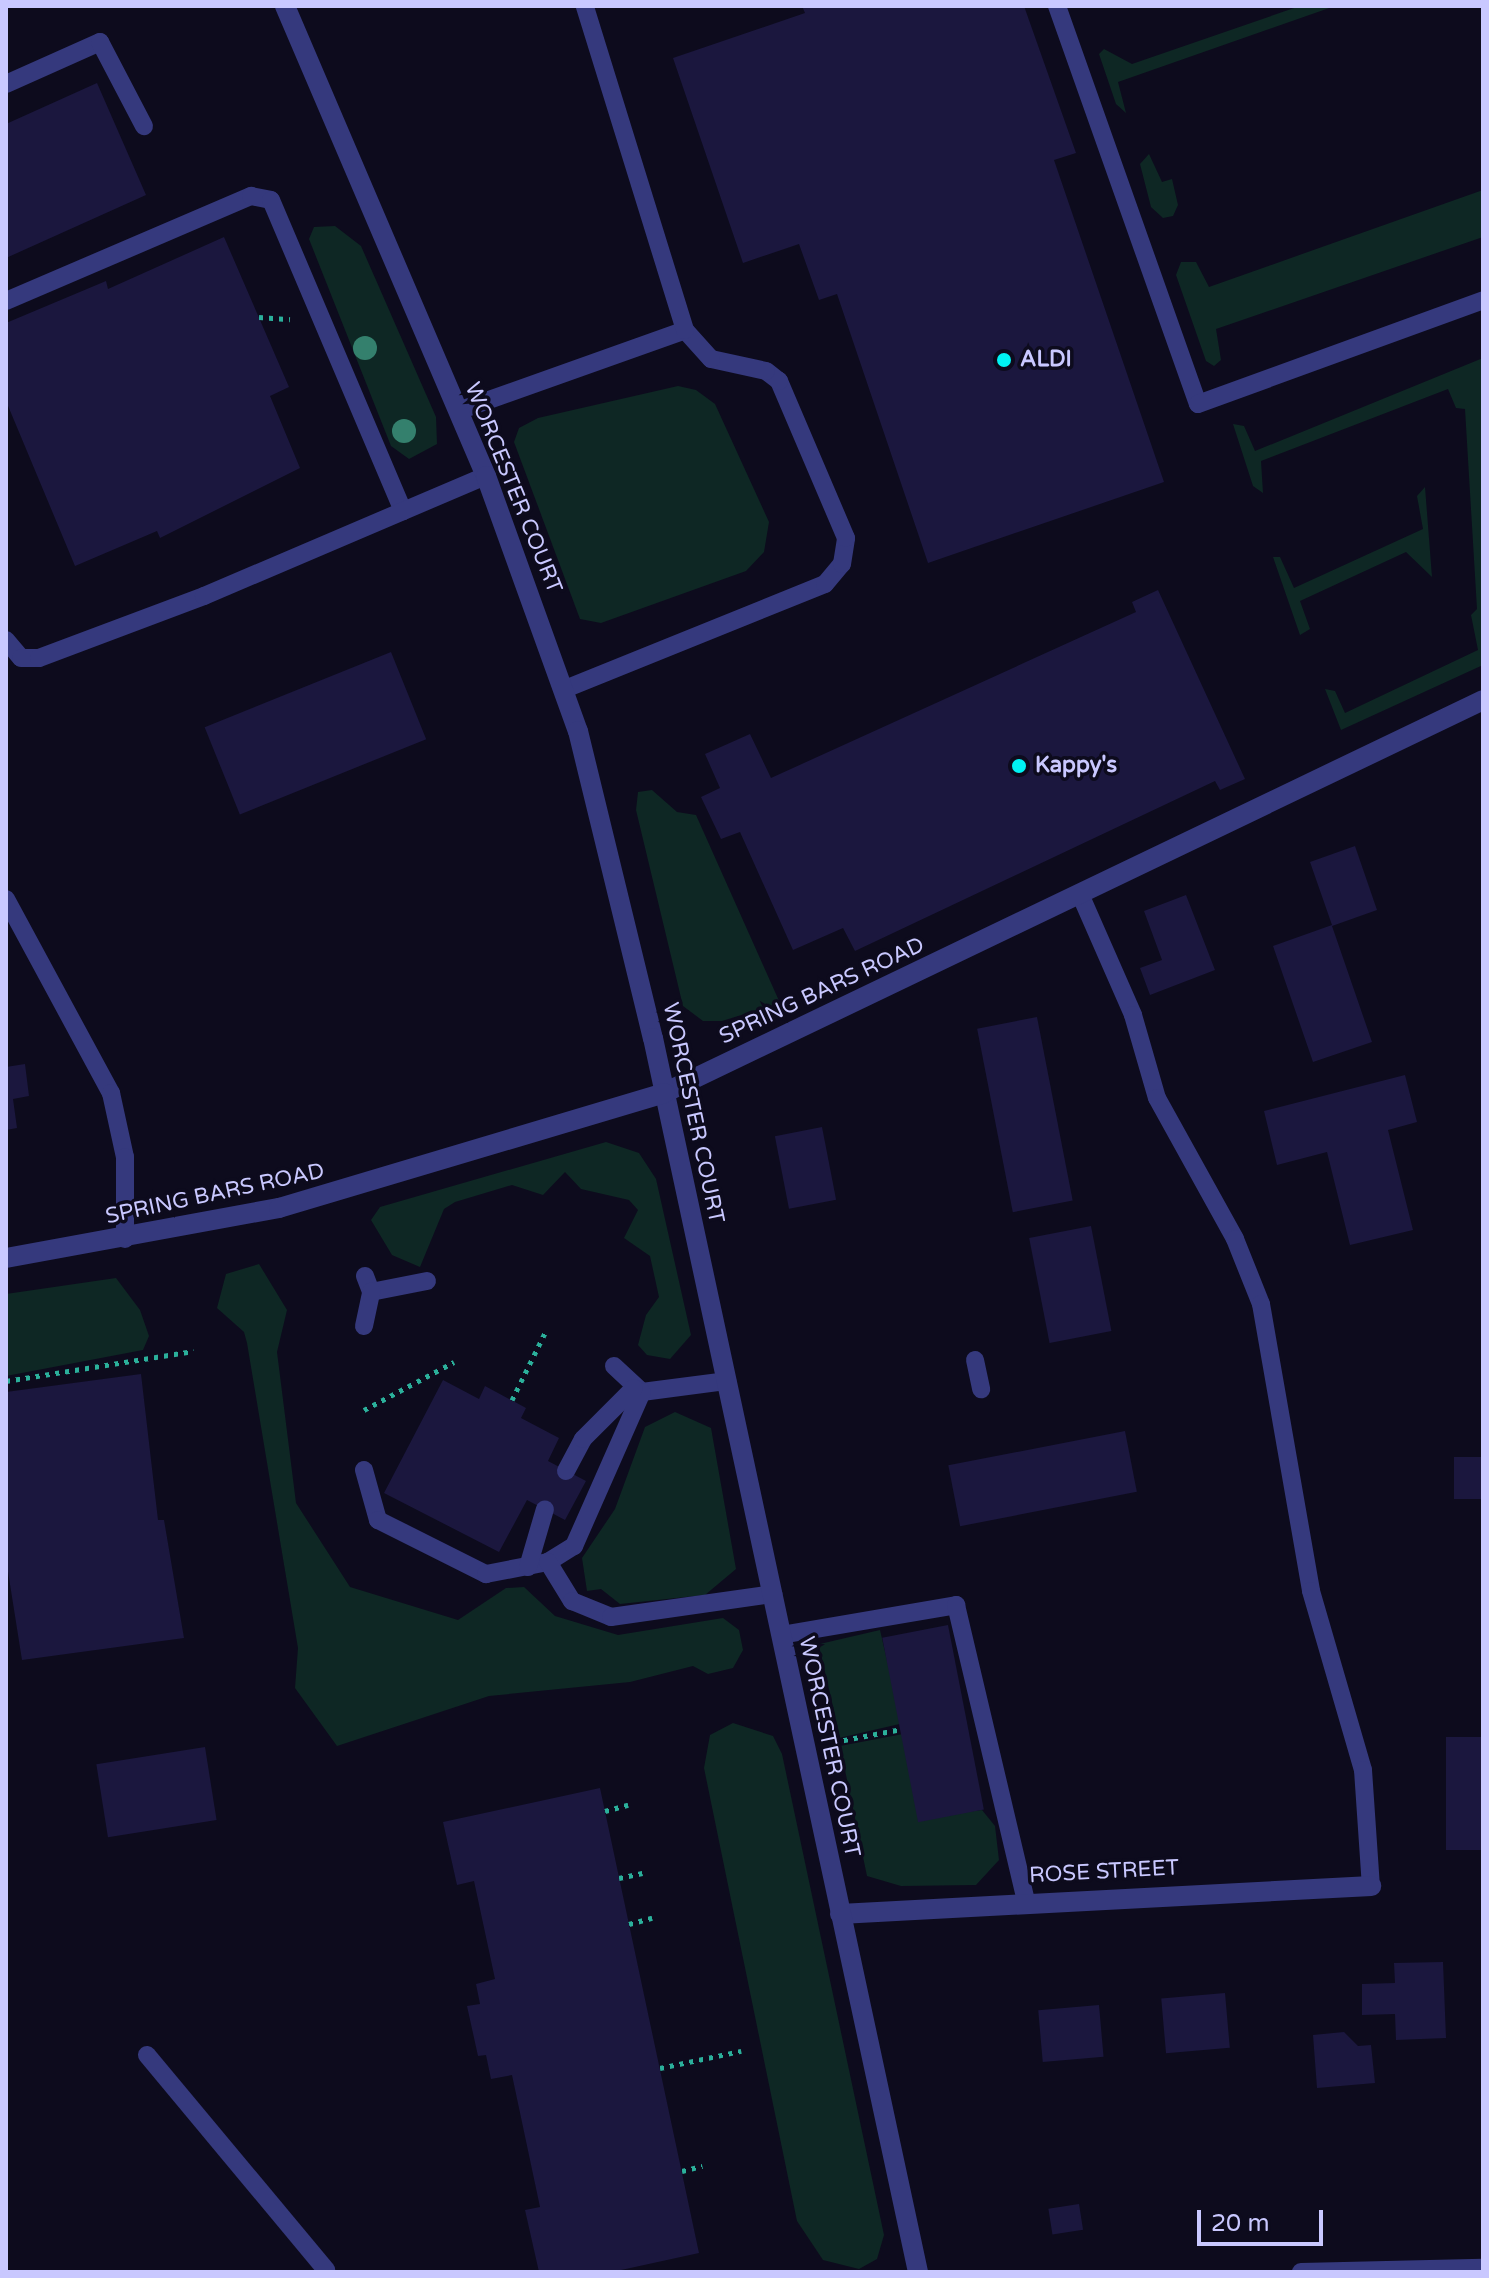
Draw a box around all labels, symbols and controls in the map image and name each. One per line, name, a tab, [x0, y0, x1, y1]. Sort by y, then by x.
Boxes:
place label: ALDI	[1020, 347, 1072, 373]
marker: ALDI	[995, 351, 1013, 369]
street label: WORCESTER COURT	[459, 379, 567, 597]
place label: Kappy's	[1035, 753, 1117, 779]
marker: Kappy's	[1010, 757, 1028, 775]
street label: SPRING BARS ROAD	[715, 932, 929, 1050]
street label: WORCESTER COURT	[657, 1000, 729, 1226]
street label: SPRING BARS ROAD	[103, 1158, 327, 1230]
street label: WORCESTER COURT	[793, 1634, 865, 1860]
street label: ROSE STREET	[1028, 1855, 1180, 1889]
scale bar	[1201, 2194, 1327, 2244]
text: 20 m	[1211, 2209, 1269, 2238]

